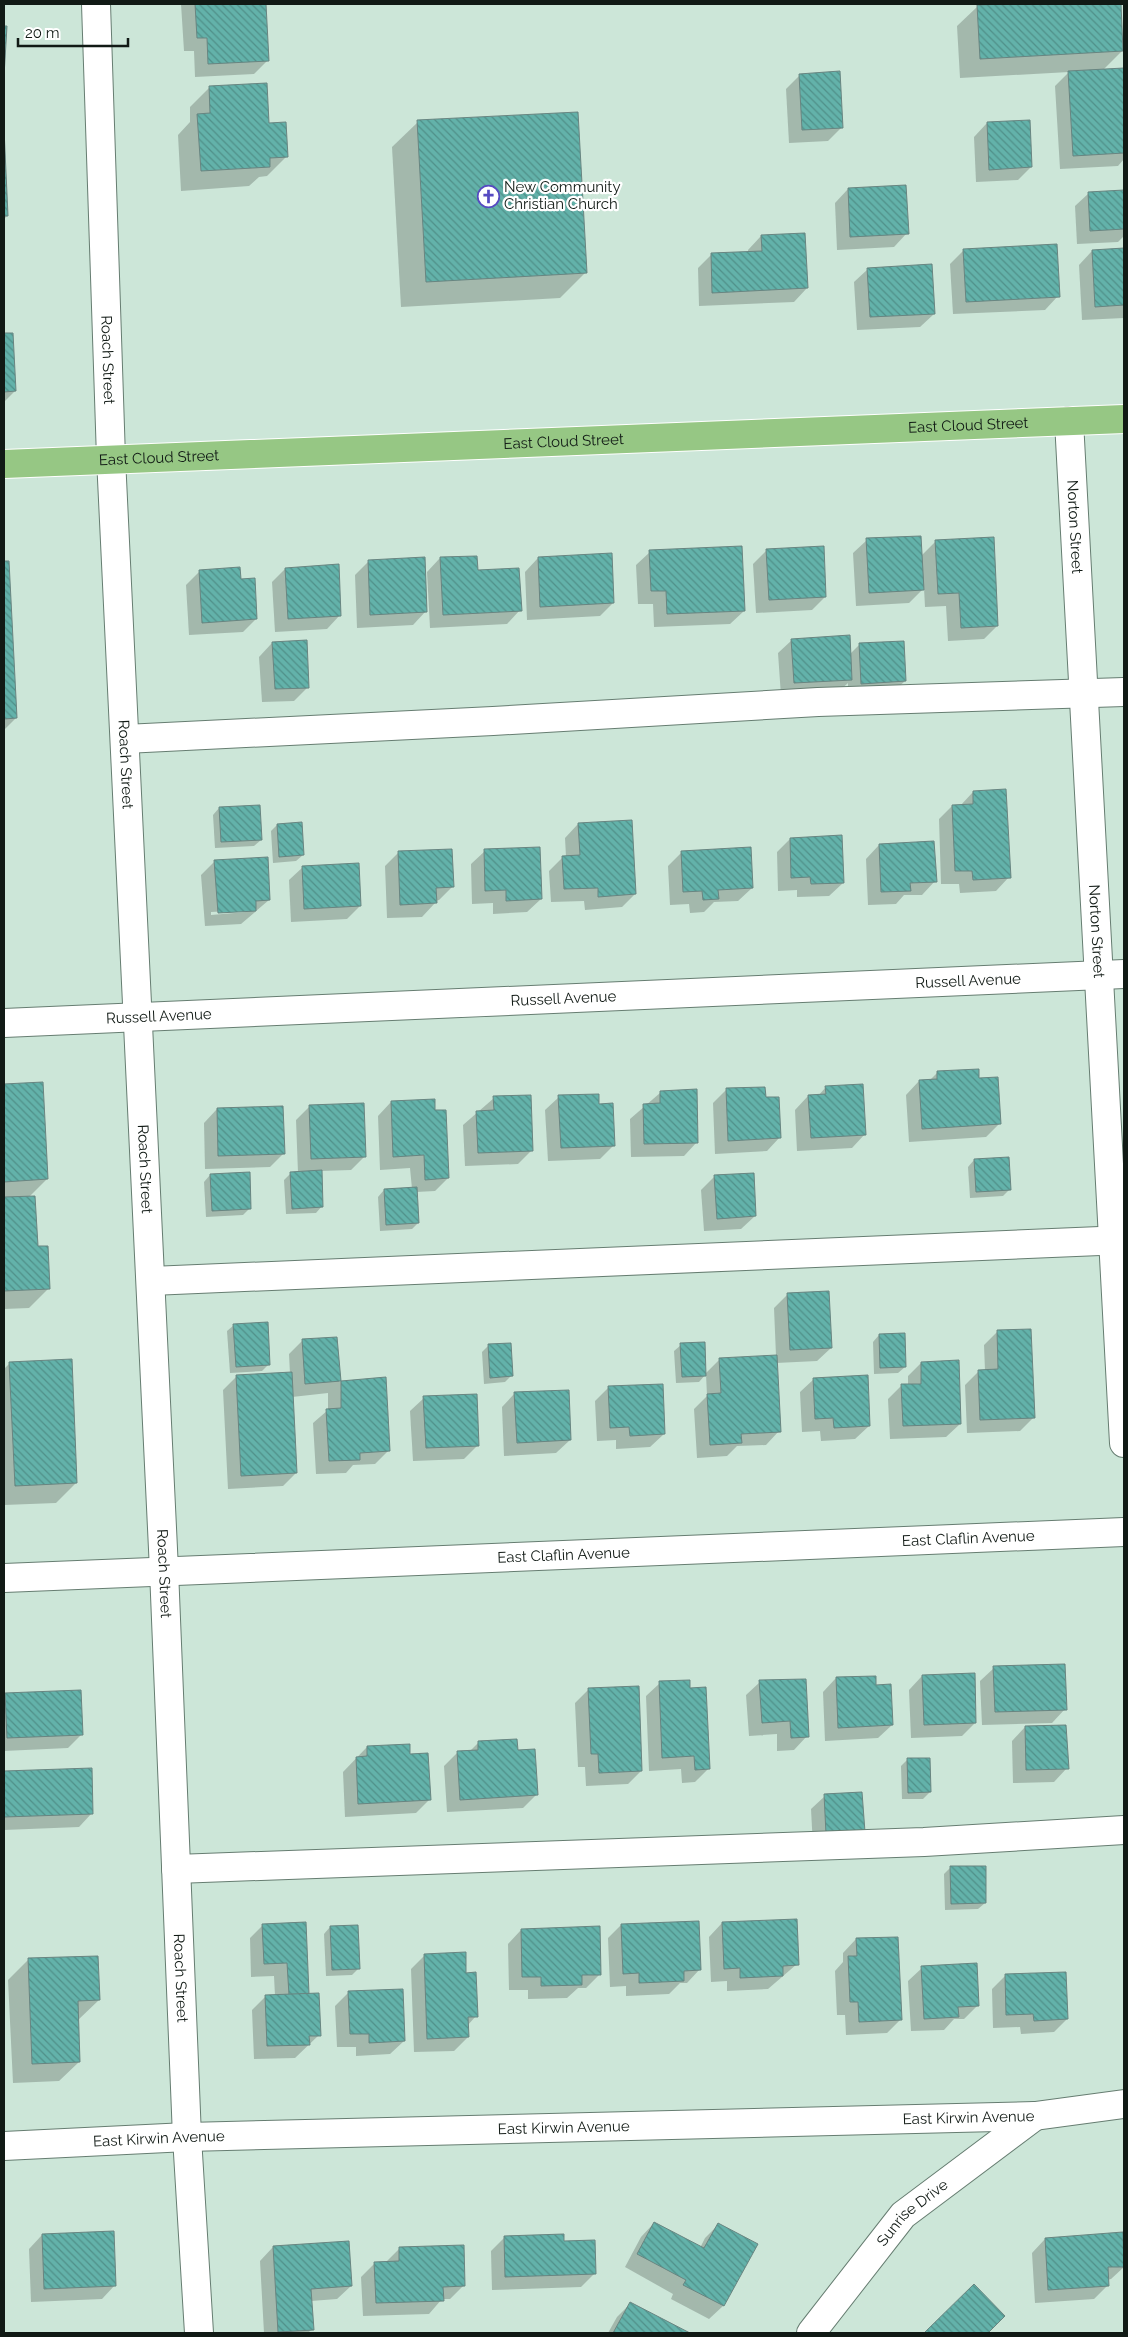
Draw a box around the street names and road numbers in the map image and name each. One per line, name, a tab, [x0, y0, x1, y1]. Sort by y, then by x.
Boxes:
street label: Roach Street	[97, 315, 118, 405]
street label: East Cloud Street	[908, 414, 1029, 437]
street label: East Cloud Street	[503, 430, 624, 453]
street label: East Cloud Street	[98, 446, 219, 469]
street label: Norton Street	[1063, 480, 1086, 574]
street label: Roach Street	[114, 719, 137, 809]
street label: Norton Street	[1085, 884, 1108, 979]
street label: Russell Avenue	[915, 970, 1021, 992]
street label: Russell Avenue	[510, 987, 617, 1010]
street label: Russell Avenue	[106, 1005, 212, 1028]
street label: Roach Street	[134, 1124, 156, 1214]
street label: East Claflin Avenue	[901, 1527, 1035, 1550]
street label: Roach Street	[153, 1529, 175, 1618]
street label: East Claflin Avenue	[497, 1543, 630, 1567]
street label: Roach Street	[170, 1933, 191, 2023]
street label: East Kirwin Avenue	[902, 2107, 1035, 2128]
street label: East Kirwin Avenue	[498, 2117, 630, 2138]
street label: East Kirwin Avenue	[93, 2127, 225, 2151]
street label: Sunrise Drive	[873, 2175, 952, 2250]

